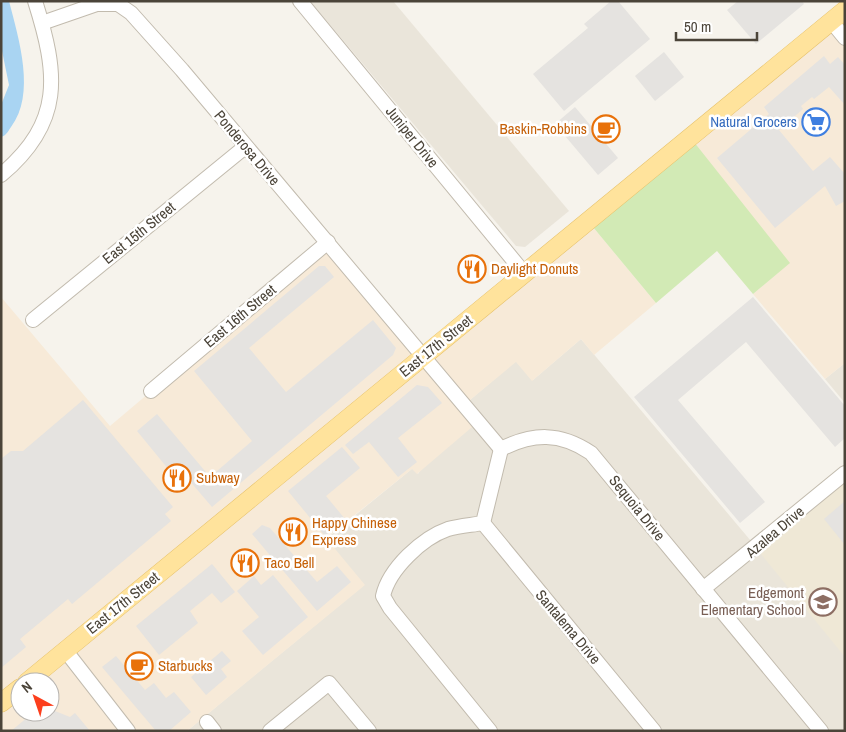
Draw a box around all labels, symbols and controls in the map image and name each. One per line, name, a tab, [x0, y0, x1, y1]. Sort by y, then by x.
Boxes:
scale bar	[676, 10, 757, 42]
text: 50 m	[684, 16, 711, 37]
street label: Juniper Drive	[381, 101, 444, 172]
street label: Ponderosa Drive	[210, 106, 285, 190]
supermarket icon: Natural Grocers	[801, 107, 831, 137]
place label: Natural Grocers	[710, 111, 797, 132]
cafe icon: Baskin-Robbins	[591, 114, 621, 144]
place label: Baskin-Robbins	[499, 118, 587, 139]
street label: East 15th Street	[98, 196, 180, 269]
restaurant icon: Daylight Donuts	[457, 254, 487, 284]
place label: Daylight Donuts	[491, 258, 579, 279]
street label: East 16th Street	[199, 279, 281, 352]
street label: East 17th Street	[395, 309, 477, 382]
restaurant icon: Subway	[162, 463, 192, 493]
place label: Subway	[196, 467, 241, 488]
street label: Sequoia Drive	[604, 471, 670, 545]
street label: Azalea Drive	[740, 501, 809, 563]
place label: Happy Chinese Express	[312, 512, 397, 550]
restaurant icon: Happy Chinese Express	[278, 517, 308, 547]
restaurant icon: Taco Bell	[230, 548, 260, 578]
place label: Taco Bell	[264, 552, 314, 573]
street label: East 17th Street	[82, 566, 164, 639]
place label: Edgemont Elementary School	[701, 582, 805, 620]
street label: Santalema Drive	[531, 585, 606, 669]
school or university icon: Edgemont Elementary School	[808, 587, 838, 617]
cafe icon: Starbucks	[124, 651, 154, 681]
place label: Starbucks	[158, 655, 213, 676]
north arrow	[10, 672, 60, 722]
text: N	[18, 677, 36, 697]

